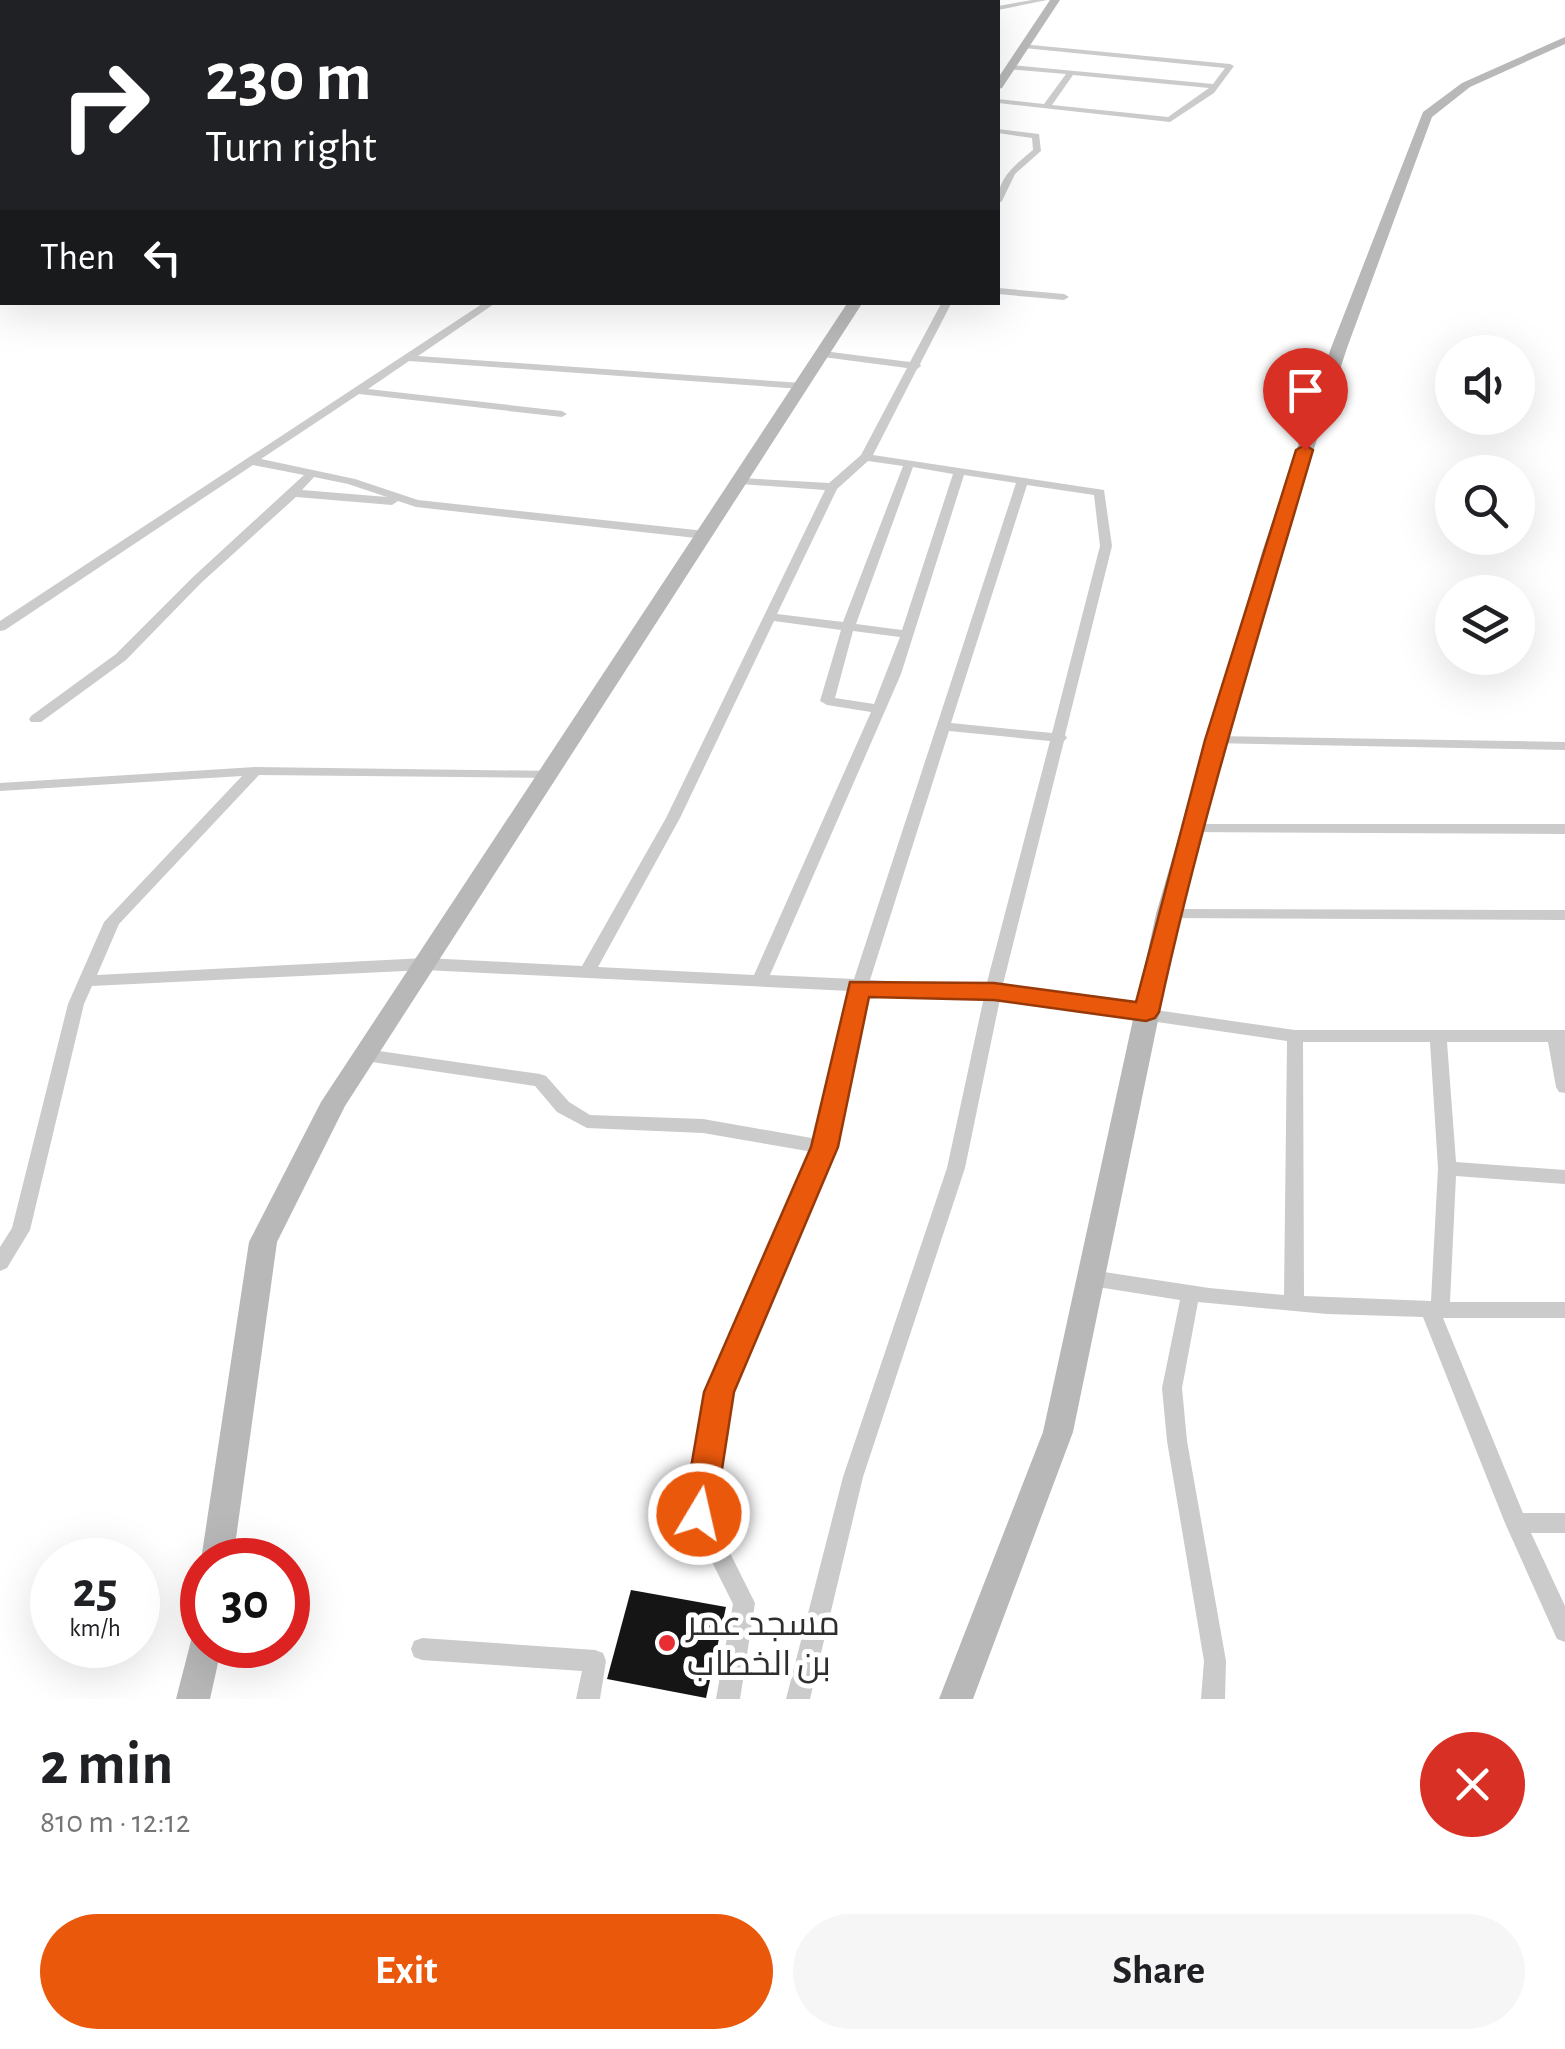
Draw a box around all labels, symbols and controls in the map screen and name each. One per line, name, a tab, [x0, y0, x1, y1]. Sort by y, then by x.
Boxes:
icon: right	[40, 40, 170, 170]
text: 230 m	[205, 43, 372, 113]
text: Turn right	[205, 125, 377, 170]
icon: left	[135, 230, 190, 285]
text: Then	[40, 239, 115, 277]
map controls	[1435, 335, 1535, 675]
button: sound	[1435, 335, 1535, 435]
pin	[1263, 348, 1348, 451]
icon: arrive	[1278, 363, 1333, 418]
button: search	[1435, 455, 1535, 555]
button: layers	[1435, 575, 1535, 675]
position arrow	[647, 1462, 751, 1566]
speed limit sign: 30	[180, 1538, 310, 1668]
text: 25	[72, 1566, 118, 1616]
place label: مسجد عمر بن الخطاب	[685, 1607, 840, 1684]
text: km/h	[69, 1616, 121, 1641]
marker: مسجد عمر بن الخطاب	[656, 1632, 678, 1654]
button: close	[1420, 1732, 1525, 1837]
text: 2 min	[40, 1735, 173, 1795]
text: 810 m · 12:12	[40, 1806, 190, 1838]
button: Exit	[40, 1914, 773, 2029]
button: Share	[793, 1914, 1525, 2029]

